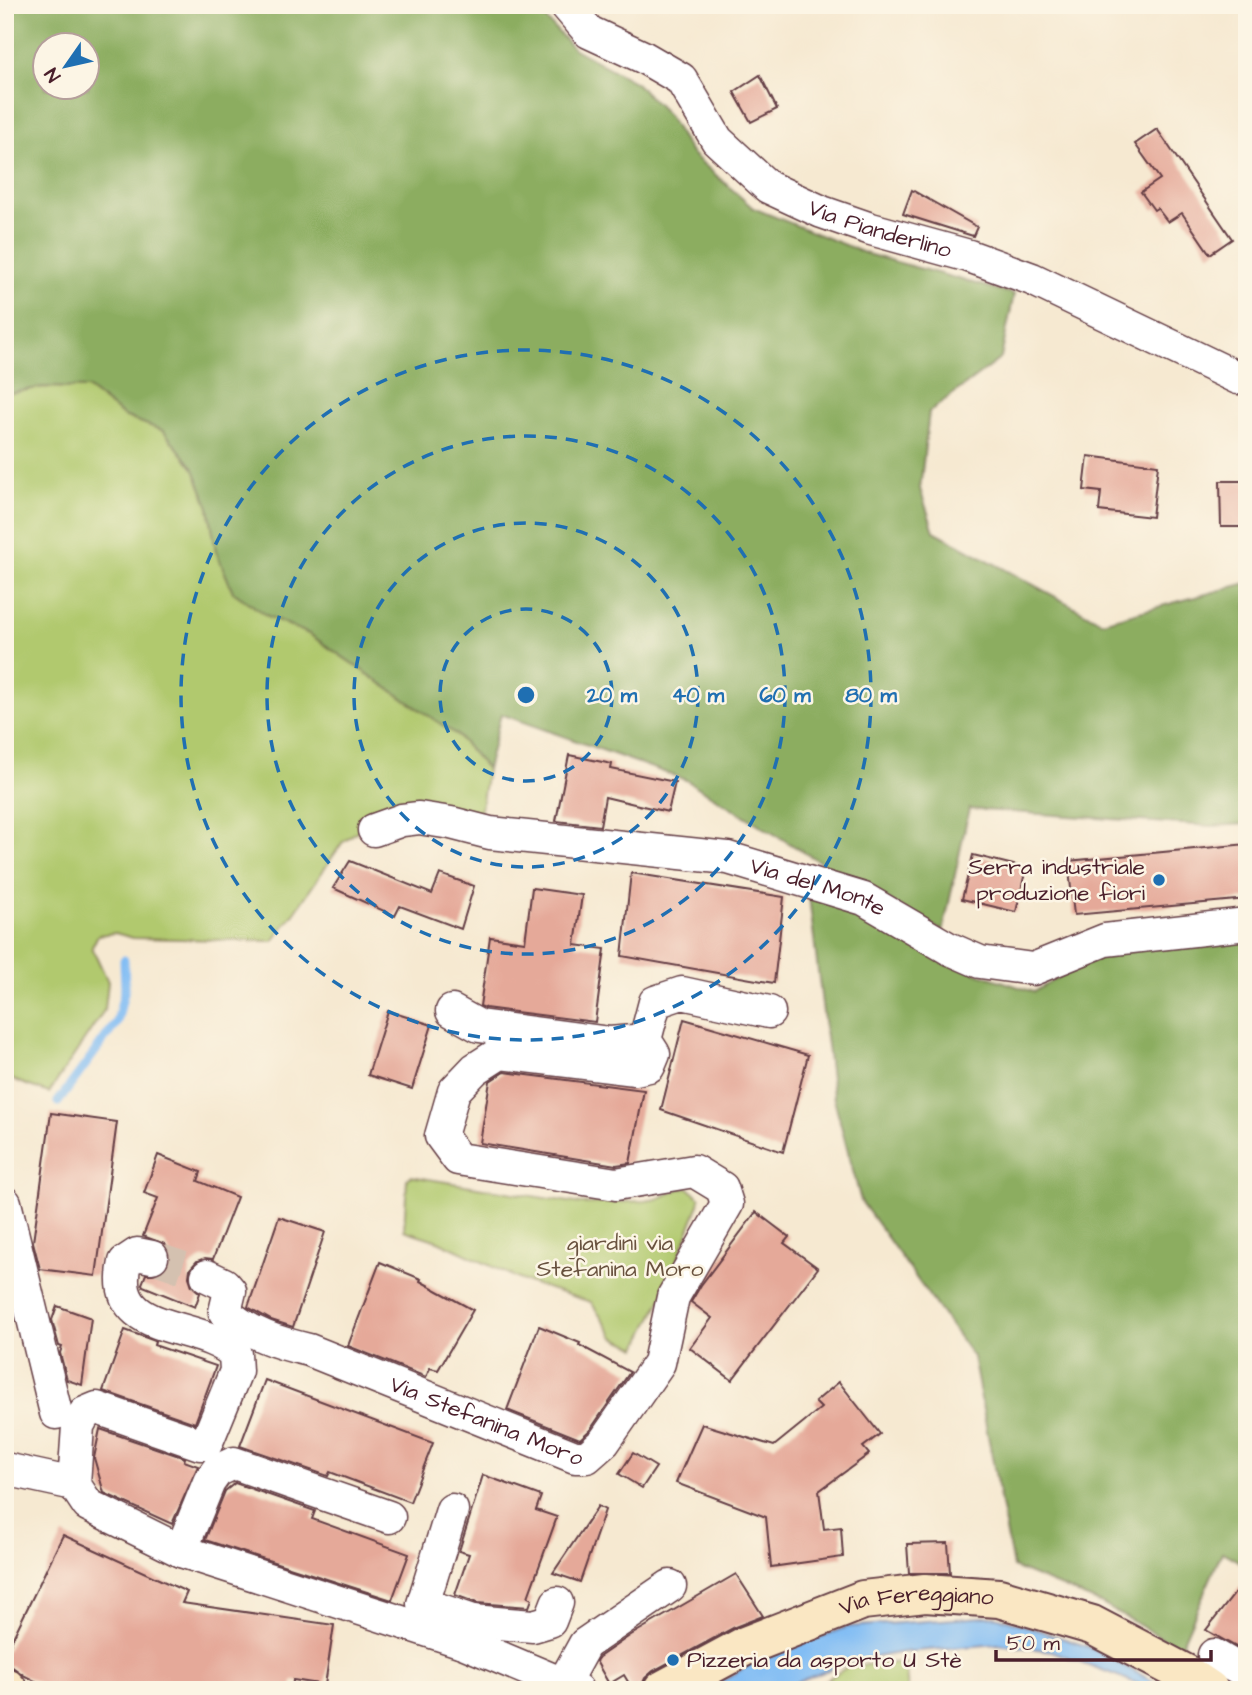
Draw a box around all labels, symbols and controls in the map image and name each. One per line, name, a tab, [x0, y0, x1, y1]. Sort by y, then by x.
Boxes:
north arrow	[32, 32, 102, 102]
text: N	[39, 62, 68, 87]
street label: Via Pianderlino	[803, 192, 955, 266]
text: 20 m	[586, 681, 638, 710]
text: 40 m	[672, 681, 725, 710]
text: 60 m	[759, 681, 811, 710]
text: 80 m	[845, 681, 897, 710]
centre of rings	[514, 683, 538, 707]
street label: Via del Monte	[746, 849, 892, 924]
place label: Serra industriale produzione fiori	[968, 851, 1146, 909]
marker: Serra industriale produzione fiori	[1151, 872, 1167, 888]
park label: giardini via Stefanina Moro	[537, 1227, 703, 1285]
street label: Via Stefanina Moro	[385, 1368, 582, 1473]
street label: Via Fereggiano	[834, 1576, 995, 1624]
scale bar	[996, 1618, 1212, 1662]
text: 50 m	[1007, 1629, 1061, 1658]
place label: Pizzeria da asporto U Stè	[687, 1644, 962, 1676]
marker: Pizzeria da asporto U Stè	[665, 1652, 681, 1668]

